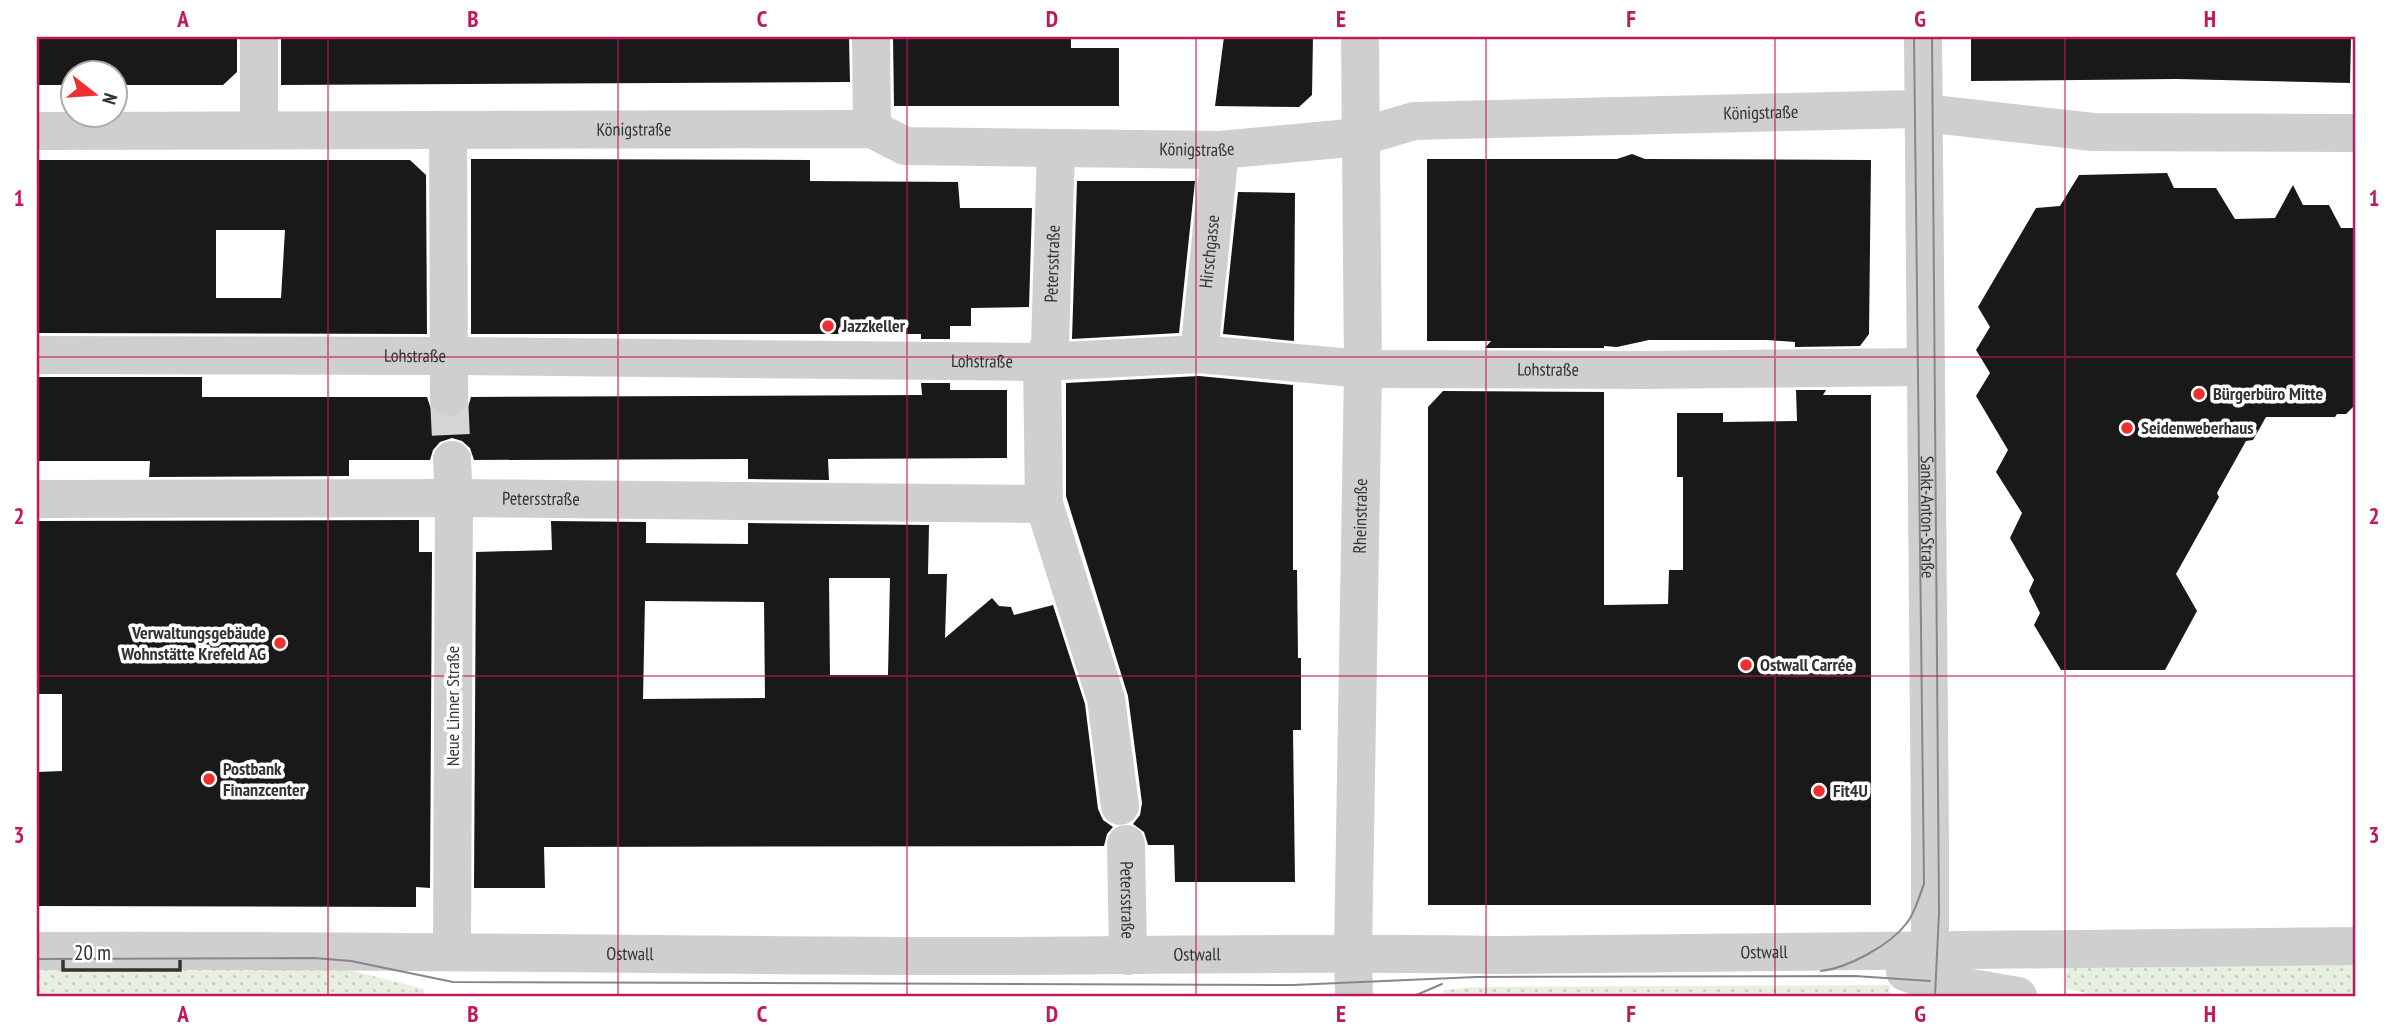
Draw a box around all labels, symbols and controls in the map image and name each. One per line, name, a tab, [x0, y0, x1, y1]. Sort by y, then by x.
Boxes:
text: A	[176, 4, 189, 33]
text: B	[467, 4, 479, 33]
text: C	[757, 4, 768, 33]
text: D	[1046, 4, 1058, 33]
text: E	[1336, 4, 1346, 33]
text: F	[1626, 4, 1636, 33]
text: G	[1914, 4, 1926, 33]
text: H	[2204, 4, 2216, 33]
north arrow	[60, 60, 130, 130]
text: N	[97, 91, 123, 107]
street label: Königstraße	[1723, 100, 1799, 125]
street label: Königstraße	[596, 117, 672, 141]
street label: Königstraße	[1159, 137, 1235, 161]
text: 1	[14, 183, 25, 212]
text: 1	[2369, 183, 2380, 212]
street label: Hirschgasse	[1194, 214, 1224, 289]
street label: Petersstraße	[1039, 225, 1065, 303]
place label: Jazzkeller	[841, 314, 906, 337]
marker: Jazzkeller	[820, 318, 836, 334]
street label: Lohstraße	[384, 344, 446, 367]
street label: Lohstraße	[951, 349, 1013, 373]
street label: Lohstraße	[1517, 358, 1579, 381]
place label: Bürgerbüro Mitte	[2213, 382, 2323, 405]
marker: Bürgerbüro Mitte	[2191, 386, 2207, 402]
place label: Seidenweberhaus	[2141, 416, 2254, 439]
marker: Seidenweberhaus	[2119, 420, 2135, 436]
street label: Sankt-Anton-Straße	[1916, 456, 1940, 578]
street label: Rheinstraße	[1348, 478, 1372, 554]
street label: Petersstraße	[502, 486, 580, 510]
text: 2	[14, 501, 25, 530]
text: 2	[2369, 501, 2380, 530]
place label: Verwaltungsgebäude Wohnstätte Krefeld AG	[120, 621, 266, 665]
marker: Verwaltungsgebäude Wohnstätte Krefeld AG	[272, 635, 288, 651]
street label: Neue Linner Straße	[441, 646, 464, 766]
place label: Ostwall Carrée	[1760, 653, 1853, 676]
marker: Ostwall Carrée	[1738, 657, 1754, 673]
place label: Postbank Finanzcenter	[223, 757, 306, 801]
marker: Postbank Finanzcenter	[201, 771, 217, 787]
place label: Fit4U	[1833, 779, 1868, 802]
marker: Fit4U	[1811, 783, 1827, 799]
text: 3	[14, 820, 25, 849]
text: 3	[2369, 820, 2380, 849]
street label: Petersstraße	[1115, 861, 1140, 939]
scale bar	[63, 928, 180, 972]
text: 20 m	[74, 939, 111, 966]
street label: Ostwall	[1740, 940, 1788, 963]
street label: Ostwall	[606, 942, 654, 965]
street label: Ostwall	[1173, 942, 1221, 966]
text: A	[176, 999, 189, 1028]
text: B	[467, 999, 479, 1028]
text: C	[757, 999, 768, 1028]
text: D	[1046, 999, 1058, 1028]
text: E	[1336, 999, 1346, 1028]
text: F	[1626, 999, 1636, 1028]
text: G	[1914, 999, 1926, 1028]
text: H	[2204, 999, 2216, 1028]

